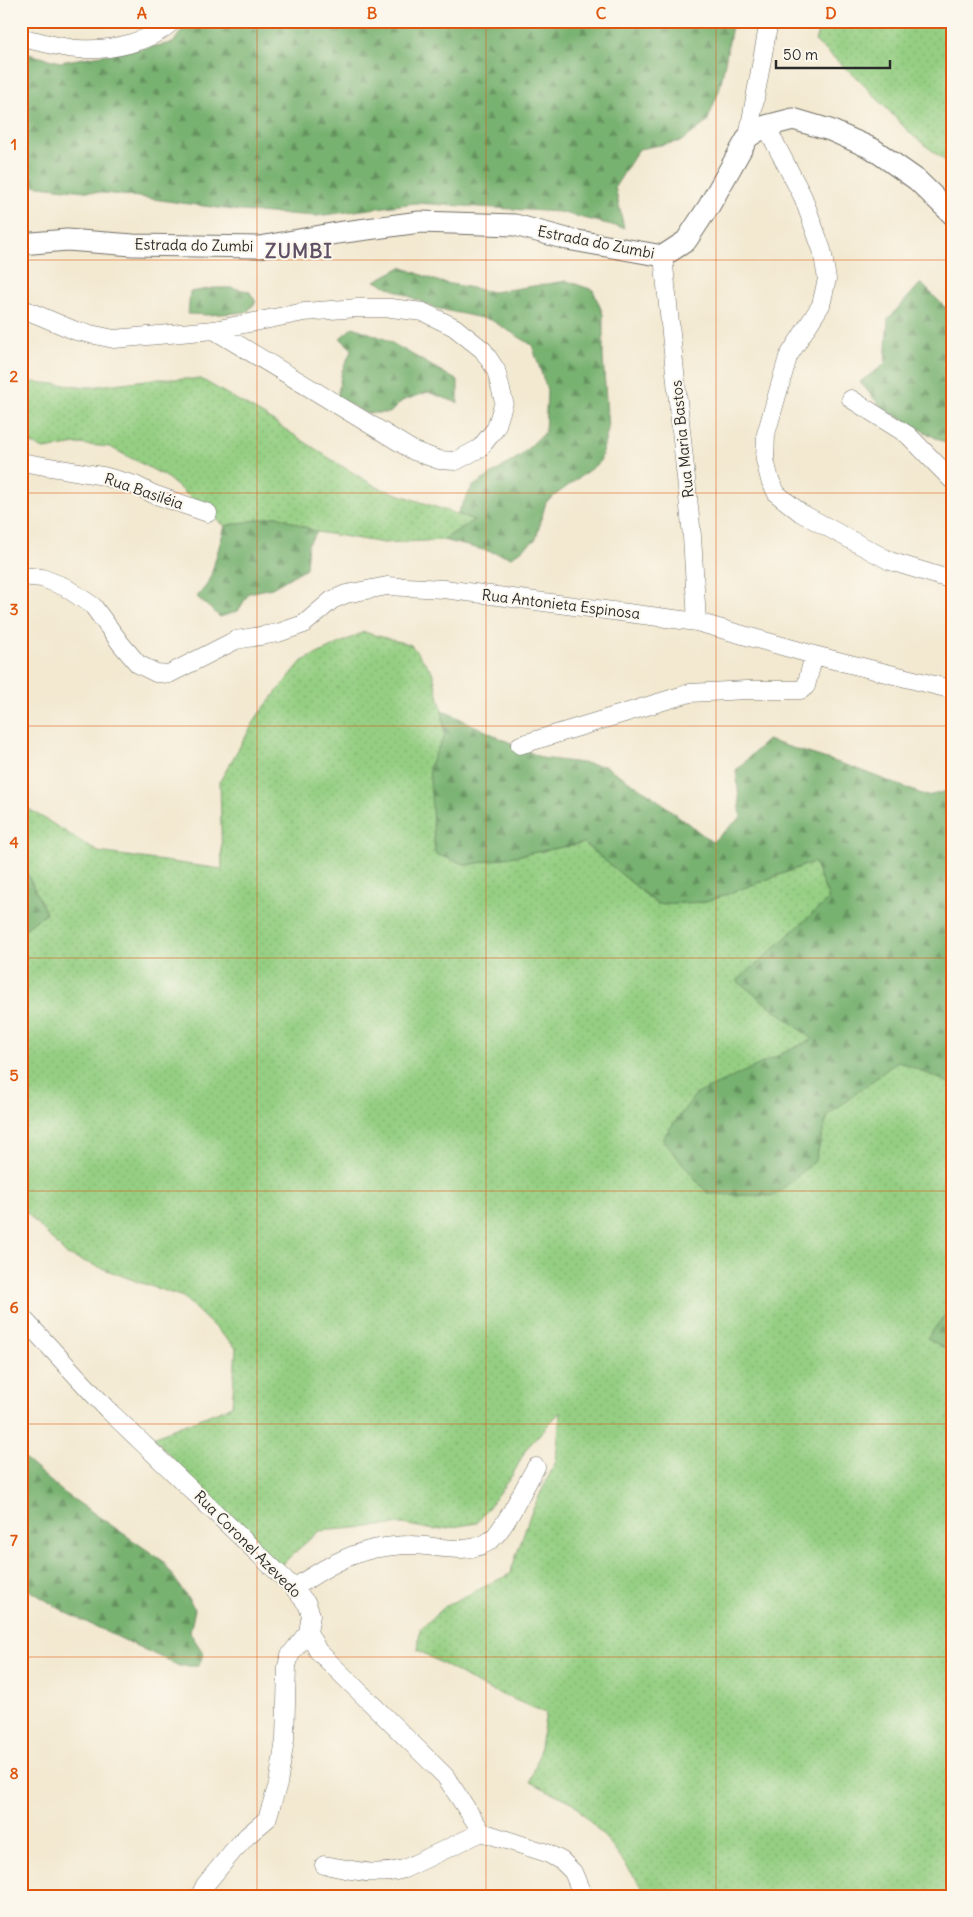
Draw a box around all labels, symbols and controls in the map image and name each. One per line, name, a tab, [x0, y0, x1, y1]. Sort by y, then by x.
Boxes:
text: A	[137, 3, 147, 23]
text: B	[367, 3, 378, 23]
text: C	[596, 3, 607, 23]
text: D	[825, 3, 837, 23]
scale bar	[776, 38, 889, 70]
text: 50 m	[783, 45, 818, 64]
text: 1	[11, 134, 17, 154]
street label: Estrada do Zumbi	[536, 221, 656, 263]
street label: Estrada do Zumbi	[135, 234, 253, 256]
district label: ZUMBI	[265, 238, 333, 263]
text: 2	[10, 366, 19, 386]
street label: Rua Maria Bastos	[666, 379, 698, 499]
street label: Rua Basiléia	[102, 469, 186, 514]
street label: Rua Antonieta Espinosa	[481, 585, 642, 623]
text: 3	[9, 599, 19, 619]
text: 4	[9, 832, 19, 852]
text: 5	[9, 1065, 19, 1085]
text: 6	[9, 1297, 19, 1317]
street label: Rua Coronel Azevedo	[190, 1486, 306, 1602]
text: 7	[10, 1530, 18, 1550]
text: 8	[9, 1763, 19, 1783]

